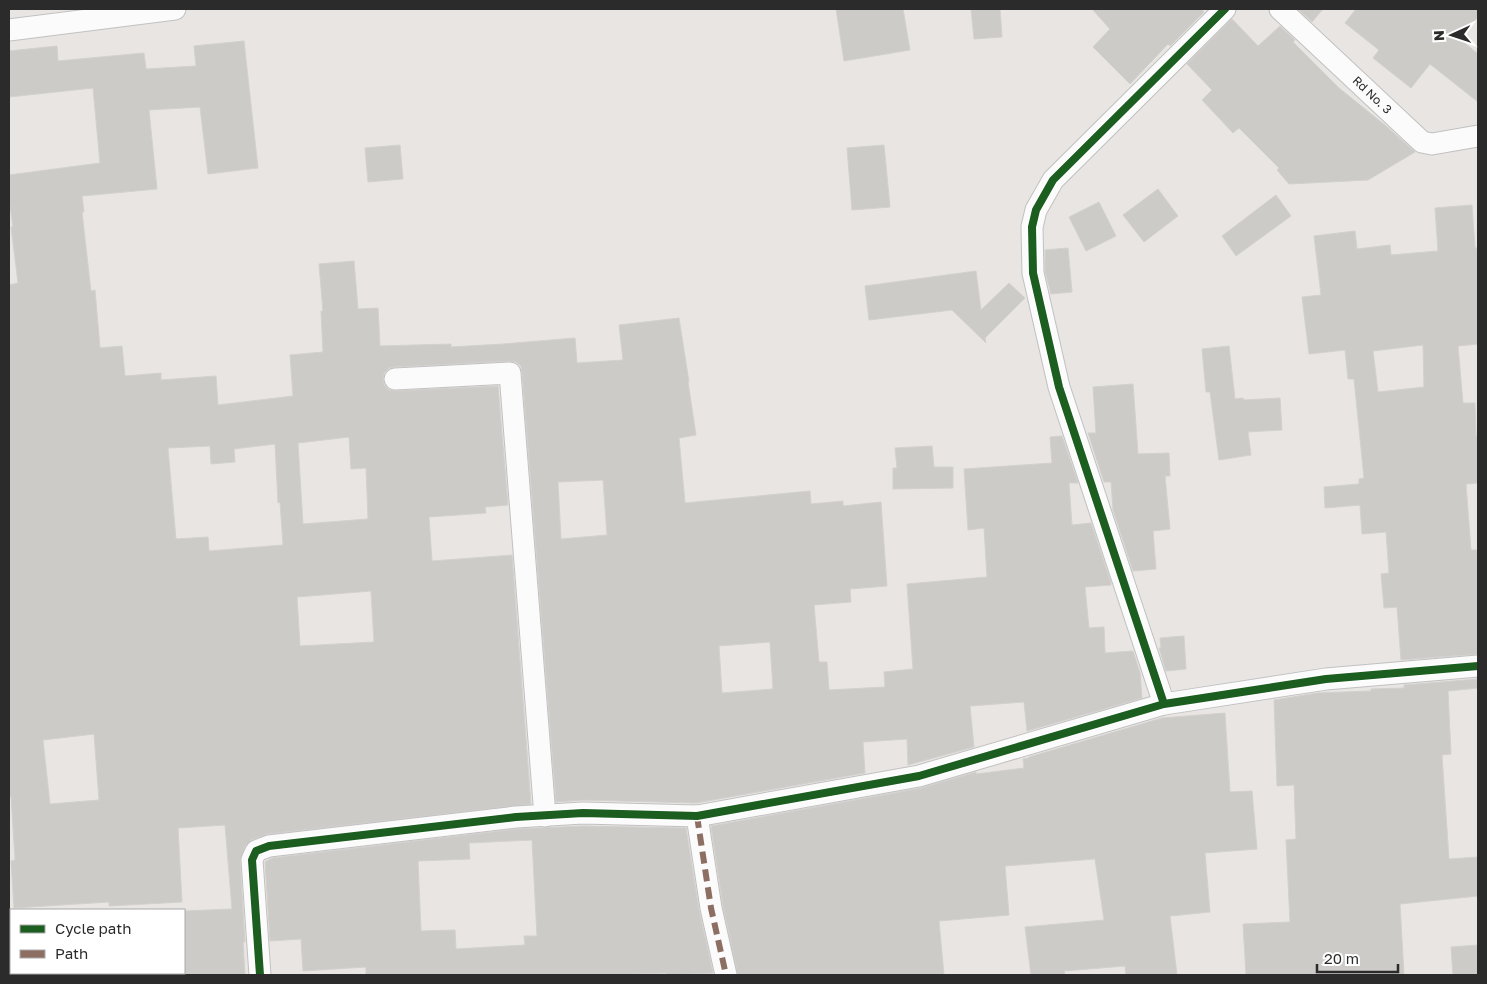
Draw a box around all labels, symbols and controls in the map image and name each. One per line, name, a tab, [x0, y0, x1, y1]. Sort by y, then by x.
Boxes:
north arrow	[1427, 10, 1477, 60]
text: N	[1430, 30, 1447, 41]
street label: Rd No. 3	[1350, 73, 1395, 117]
legend	[10, 909, 185, 974]
text: Cycle path	[55, 919, 131, 937]
scale bar	[1317, 942, 1398, 974]
text: Path	[55, 944, 88, 962]
text: 20 m	[1324, 949, 1359, 967]

